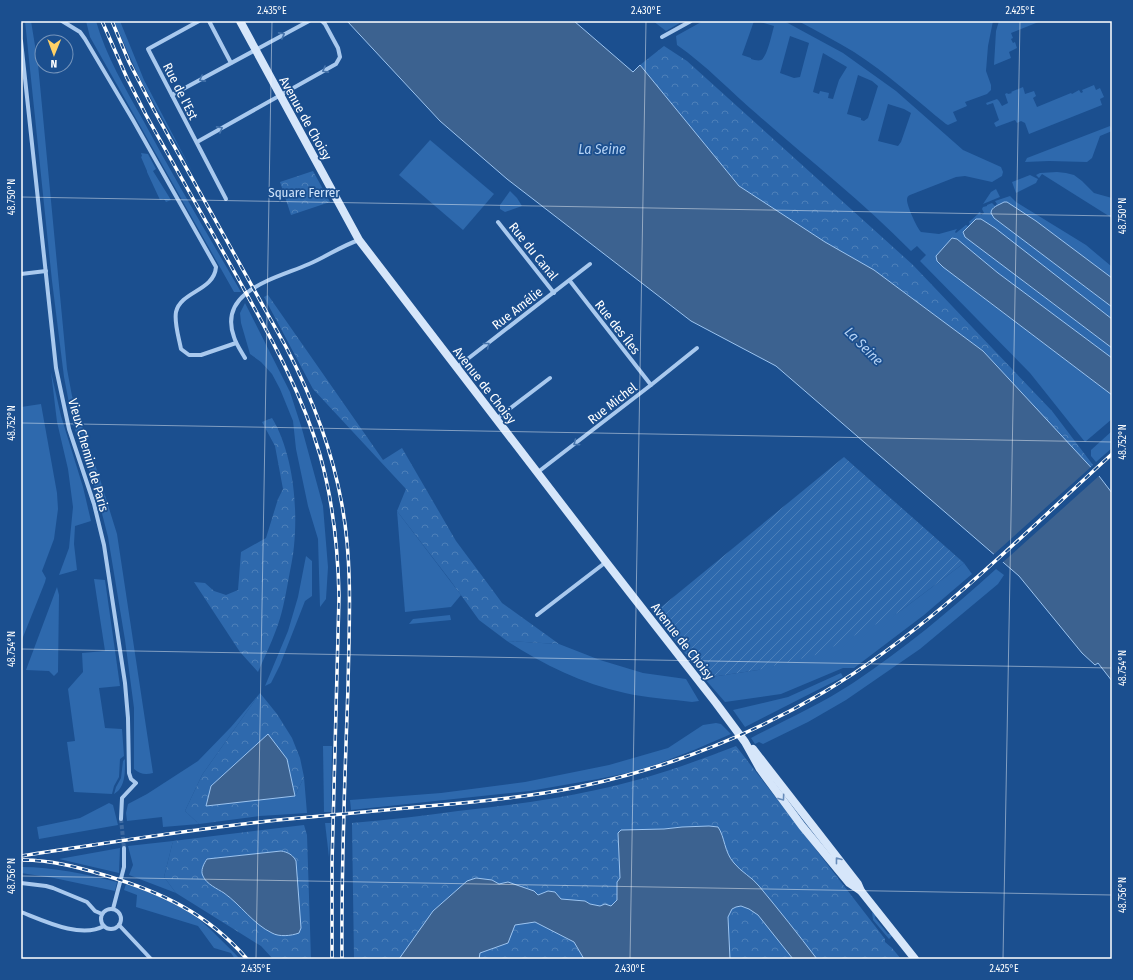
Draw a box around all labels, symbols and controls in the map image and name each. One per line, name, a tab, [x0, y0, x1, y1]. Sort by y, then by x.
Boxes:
text: 2.435°E	[257, 5, 287, 17]
text: 2.430°E	[631, 5, 661, 17]
text: 2.425°E	[1005, 5, 1035, 17]
one-way arrow	[278, 32, 285, 40]
north arrow	[34, 34, 74, 74]
text: N	[50, 57, 57, 70]
street label: Rue de l'Est	[160, 60, 202, 123]
one-way arrow	[322, 65, 329, 73]
one-way arrow	[198, 74, 206, 81]
street label: Avenue de Choisy	[276, 74, 335, 163]
one-way arrow	[216, 127, 223, 134]
water label: La Seine	[578, 141, 626, 158]
text: 48.750°N	[6, 179, 18, 215]
park label: Square Ferrer	[268, 185, 340, 200]
text: 48.750°N	[1117, 198, 1129, 234]
street label: Rue du Canal	[506, 220, 562, 283]
street label: Rue Amélie	[489, 284, 545, 333]
street label: Rue des Îles	[592, 297, 644, 358]
water label: La Seine	[841, 324, 887, 369]
one-way arrow	[483, 342, 490, 349]
street label: Avenue de Choisy	[450, 344, 519, 427]
street label: Rue Michel	[585, 379, 640, 427]
street label: Vieux Chemin de Paris	[65, 397, 112, 514]
text: 48.752°N	[6, 405, 18, 441]
text: 48.752°N	[1117, 424, 1129, 460]
one-way arrow	[573, 438, 580, 446]
street label: Avenue de Choisy	[648, 600, 717, 683]
text: 48.754°N	[6, 631, 18, 667]
text: 48.754°N	[1117, 650, 1129, 686]
one-way arrow	[777, 794, 784, 801]
one-way arrow	[836, 857, 843, 864]
text: 48.756°N	[6, 858, 18, 894]
text: 48.756°N	[1117, 877, 1129, 913]
text: 2.435°E	[241, 963, 271, 975]
text: 2.430°E	[615, 963, 645, 975]
text: 2.425°E	[989, 963, 1019, 975]

